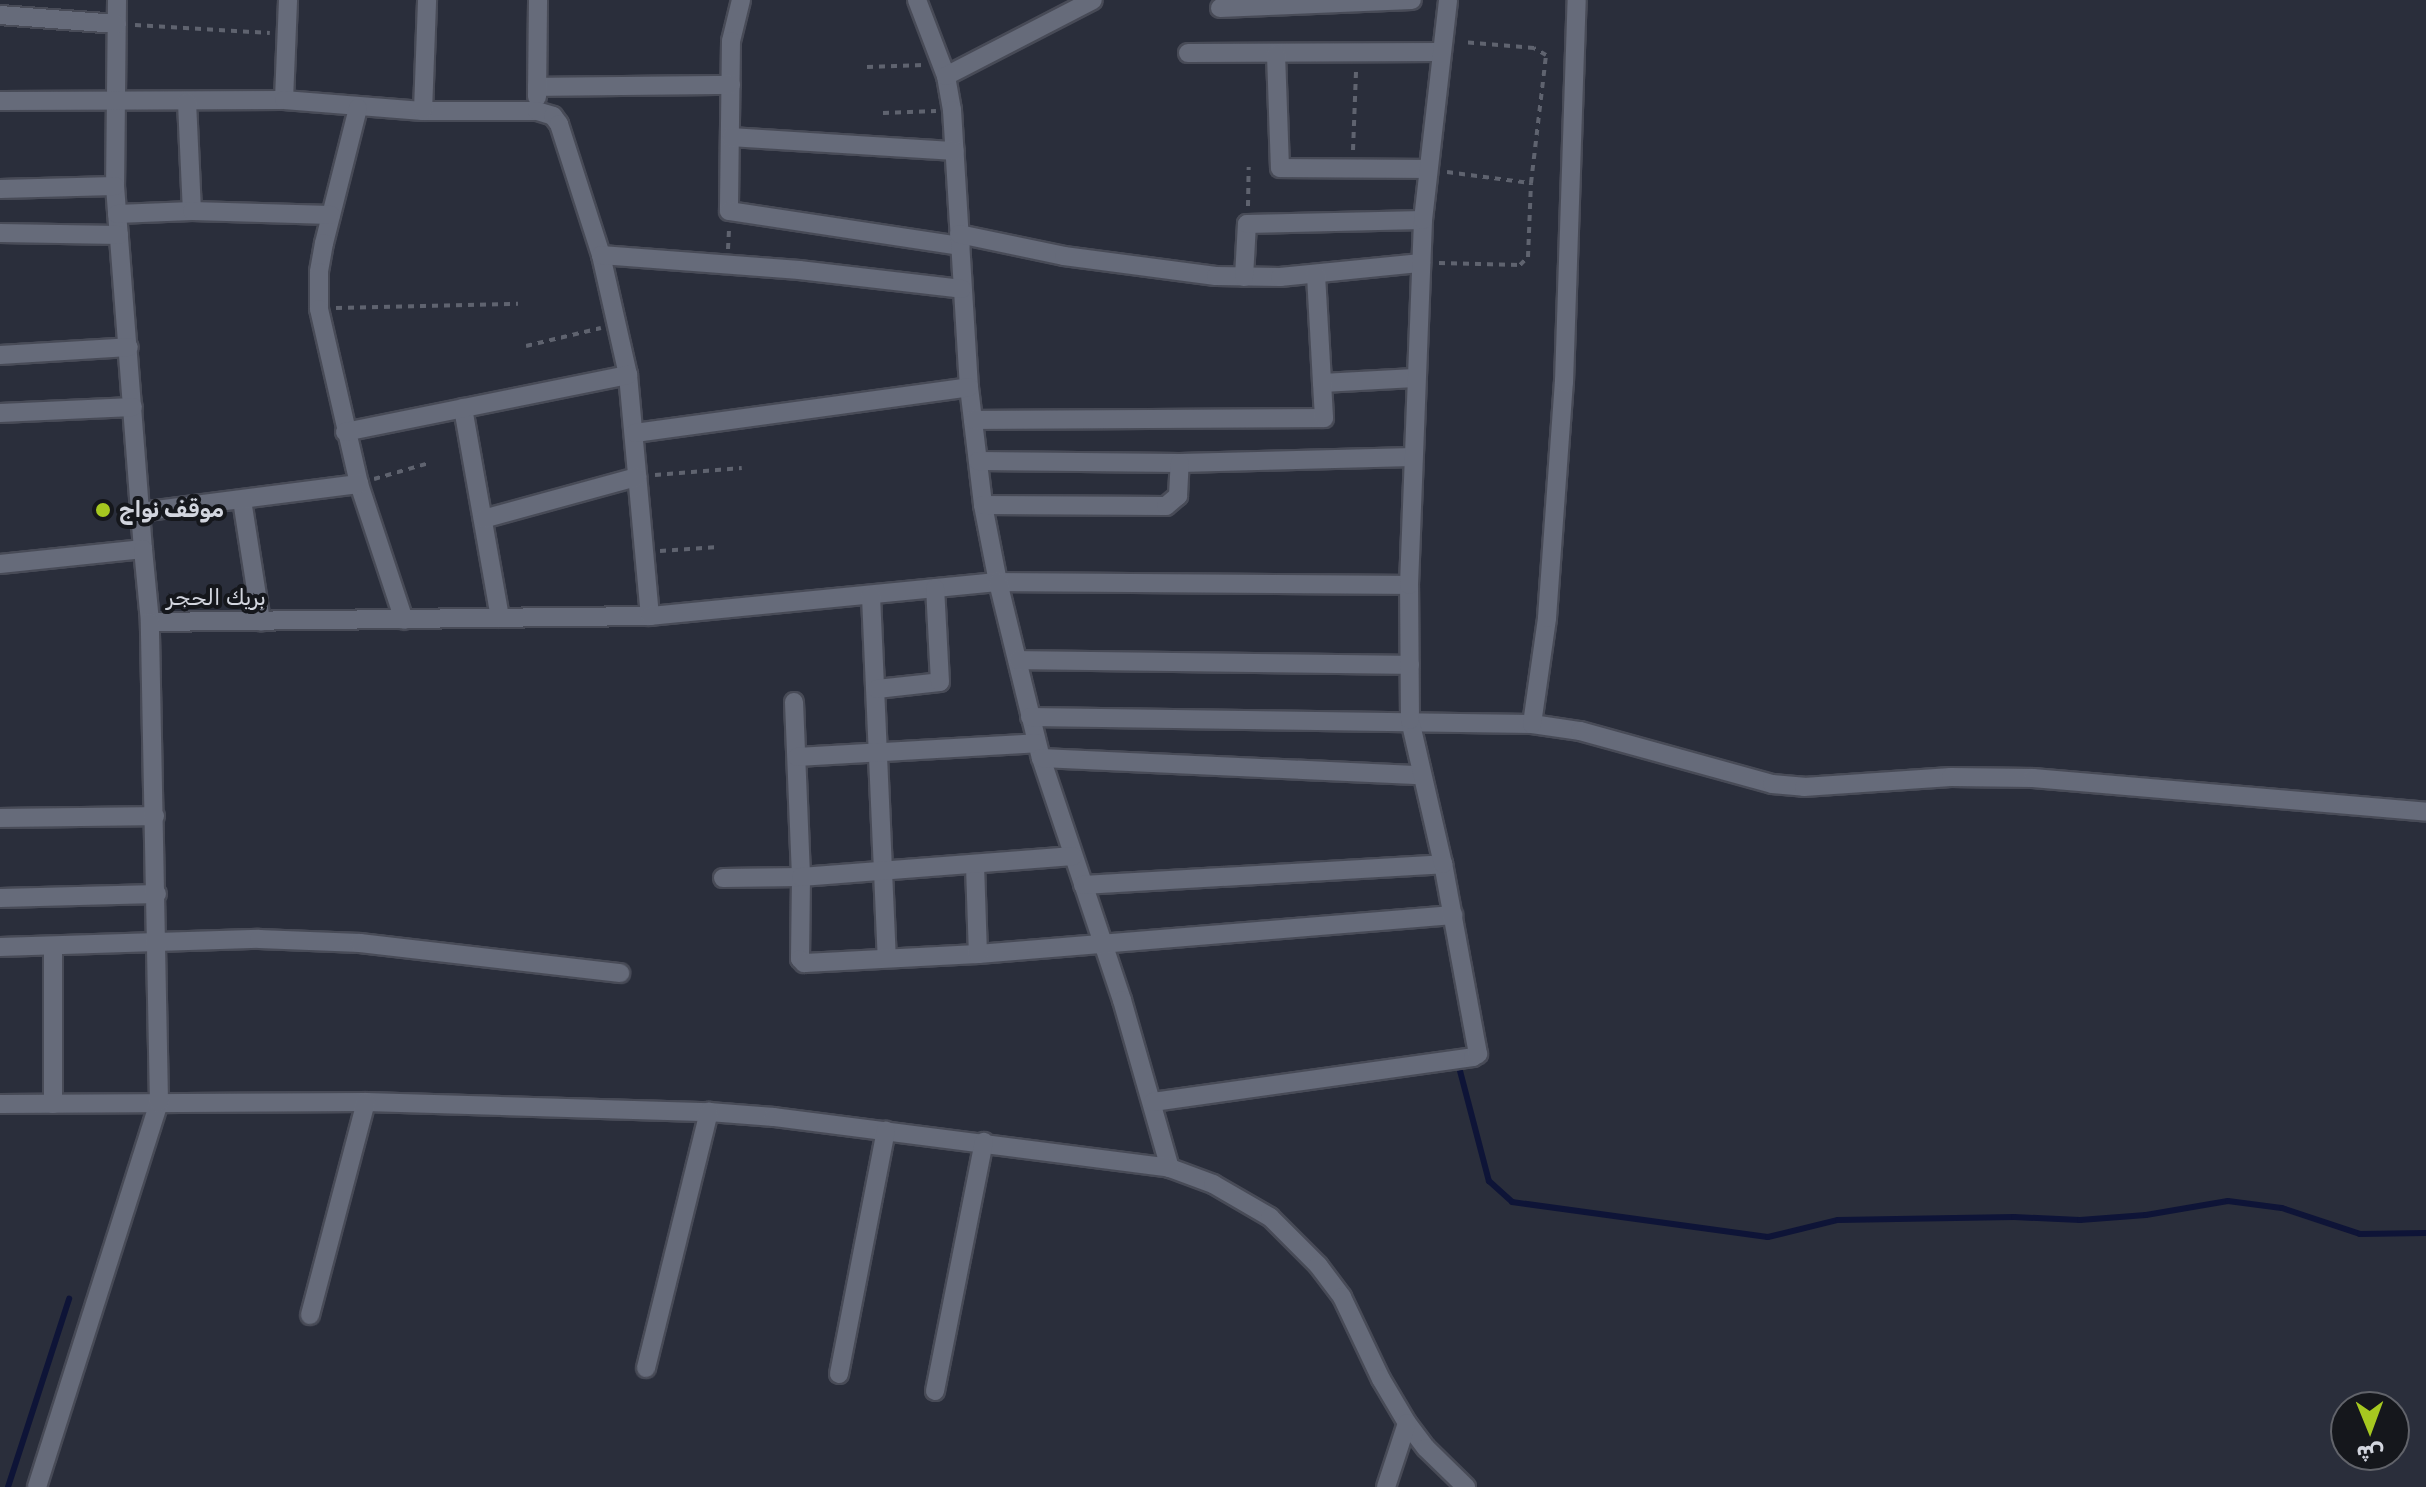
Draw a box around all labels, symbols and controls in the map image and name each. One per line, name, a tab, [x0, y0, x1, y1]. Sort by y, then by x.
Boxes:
place label: موقف نواج	[119, 497, 224, 523]
marker: موقف نواج	[94, 501, 112, 519]
street label: بريك الحجر	[166, 585, 266, 611]
north arrow	[2330, 1391, 2410, 1471]
text: ش	[2356, 1440, 2385, 1467]

